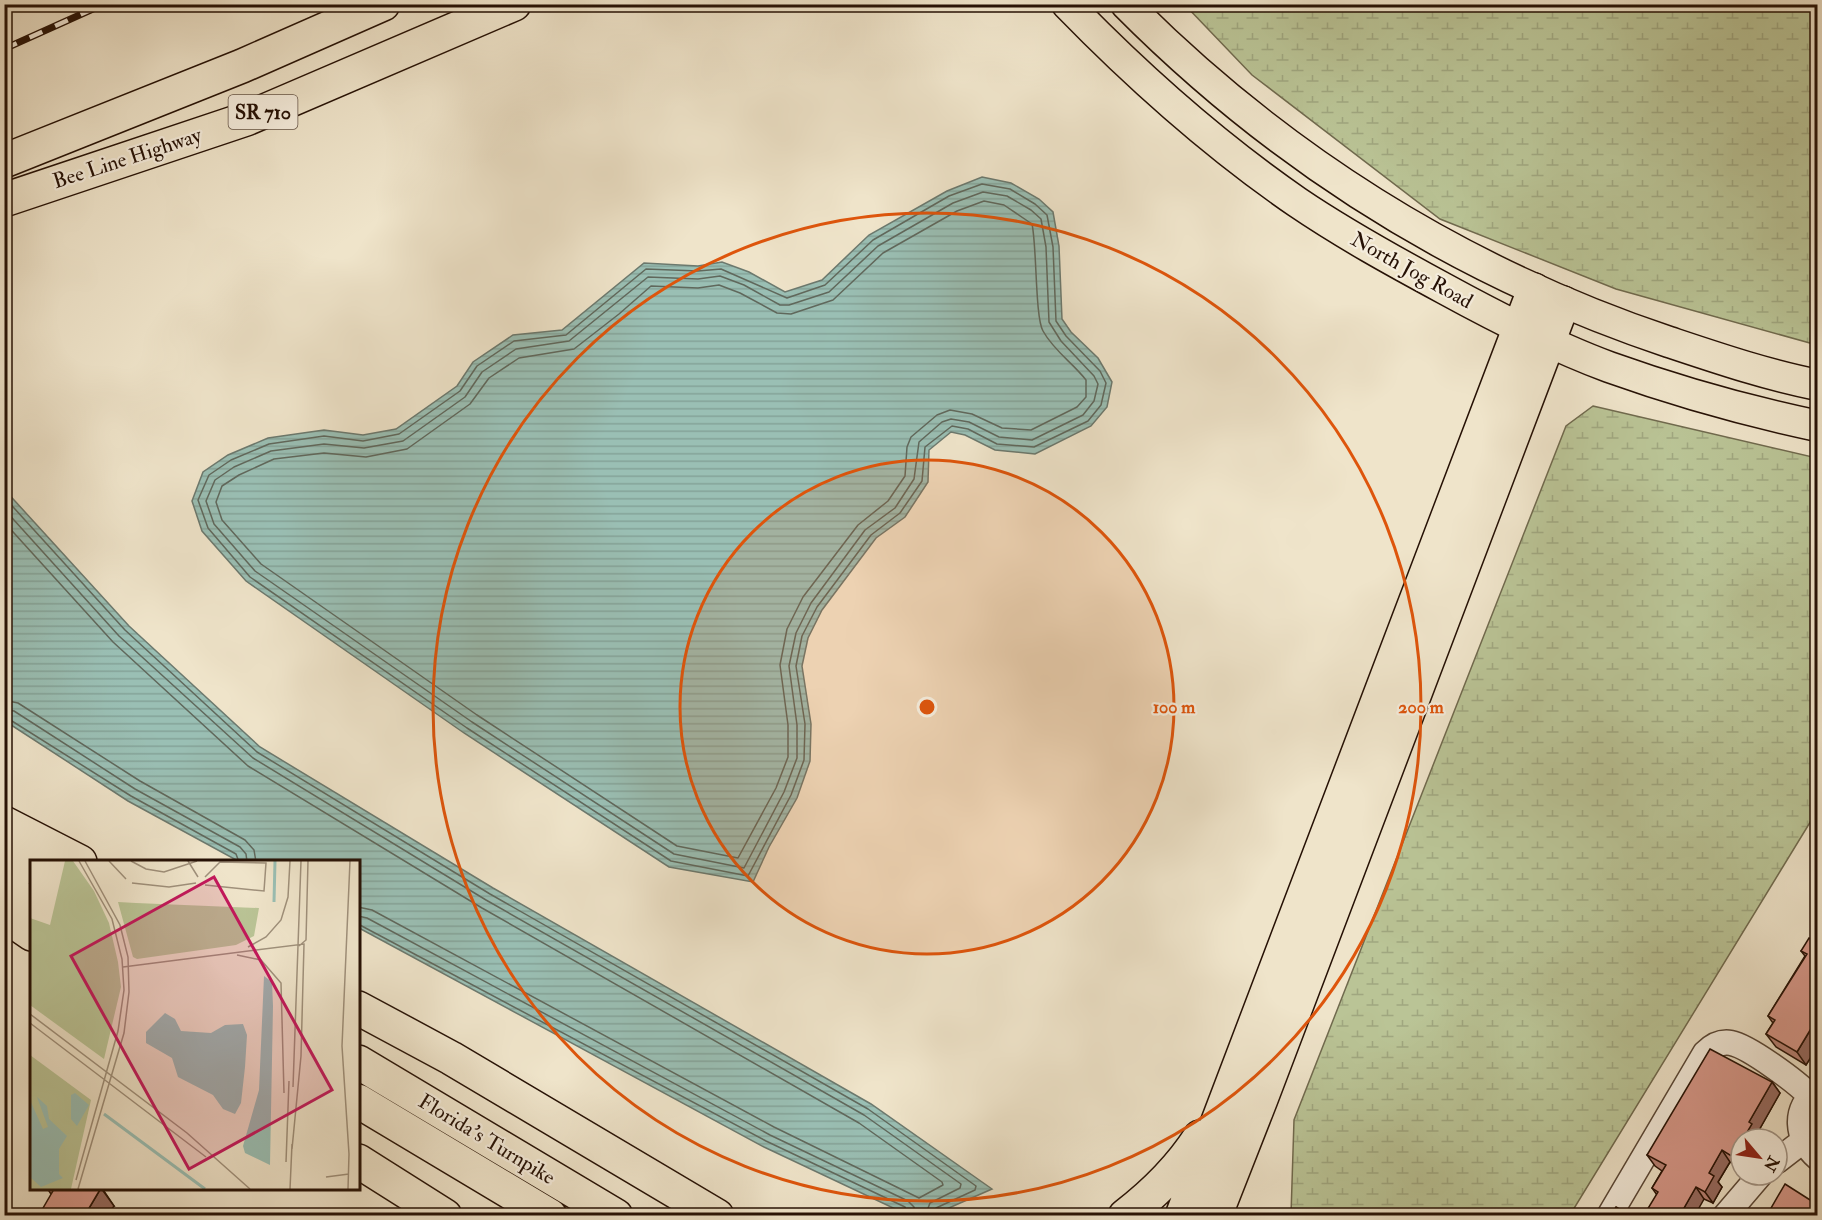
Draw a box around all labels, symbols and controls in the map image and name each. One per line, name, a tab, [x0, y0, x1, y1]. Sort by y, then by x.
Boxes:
road number: SR 710	[228, 95, 298, 129]
street label: Bee Line Highway	[49, 121, 206, 195]
street label: North Jog Road	[1346, 226, 1478, 315]
text: 100 m	[1153, 696, 1196, 719]
text: 200 m	[1398, 696, 1445, 719]
centre of rings	[917, 697, 937, 717]
inset map	[30, 860, 360, 1190]
street label: Florida's Turnpike	[413, 1088, 560, 1191]
north arrow	[1729, 1127, 1789, 1187]
text: N	[1759, 1152, 1784, 1175]

